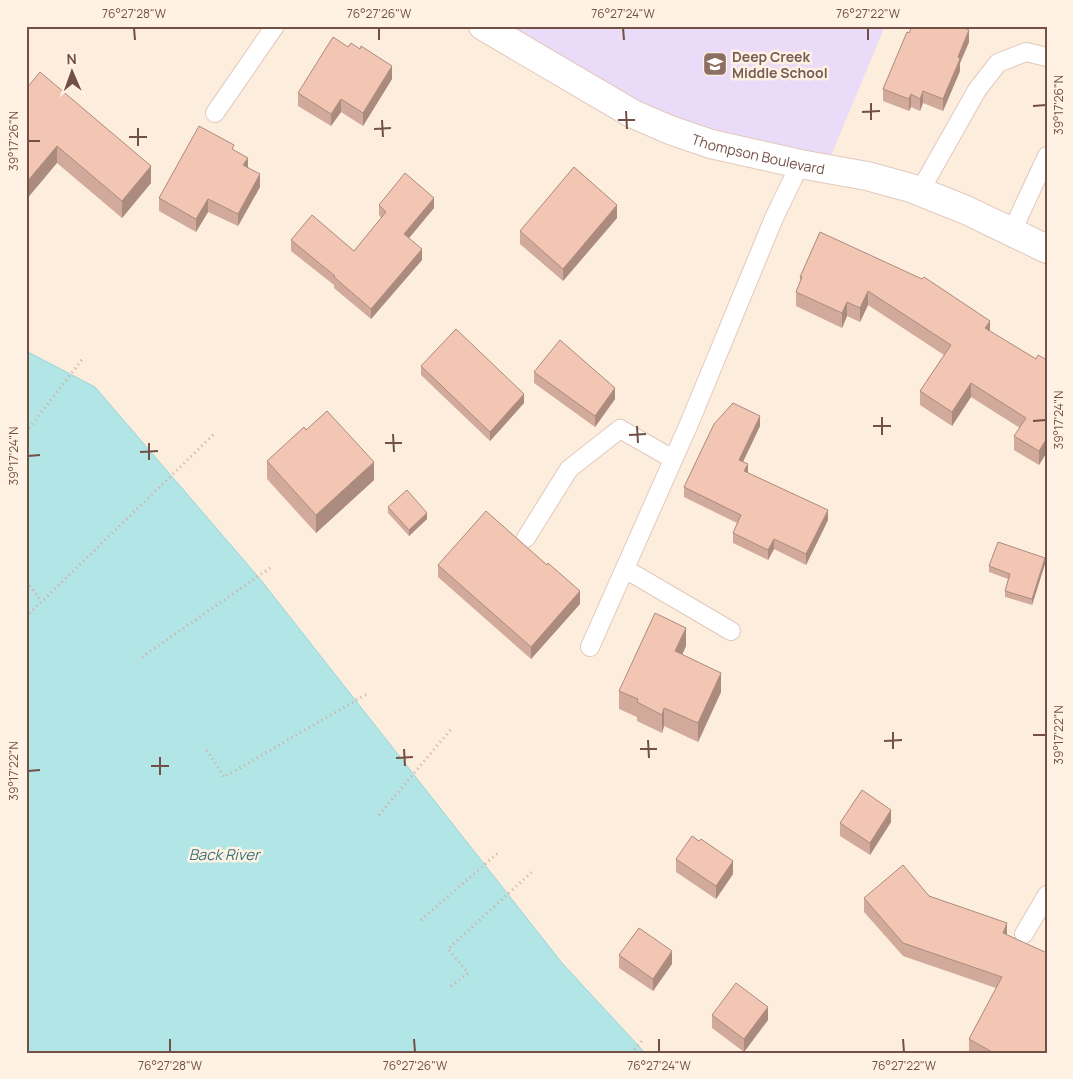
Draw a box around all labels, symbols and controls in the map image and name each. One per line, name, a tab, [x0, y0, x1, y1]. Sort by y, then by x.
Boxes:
text: 76°27'28"W	[102, 5, 167, 22]
text: 76°27'26"W	[347, 5, 412, 22]
text: 76°27'24"W	[591, 5, 656, 22]
text: 76°27'22"W	[836, 5, 901, 22]
place label: Deep Creek Middle School	[732, 47, 828, 82]
north arrow	[48, 48, 98, 98]
text: N	[66, 49, 77, 68]
school or university icon: Deep Creek Middle School	[702, 51, 728, 77]
text: 39°17'26"N	[1050, 75, 1067, 135]
text: 39°17'26"N	[5, 111, 22, 171]
street label: Thompson Boulevard	[689, 129, 826, 178]
text: 39°17'24"N	[1050, 391, 1067, 449]
text: 39°17'24"N	[5, 427, 22, 485]
text: 39°17'22"N	[1050, 705, 1067, 765]
text: 39°17'22"N	[5, 741, 22, 801]
water label: Back River	[189, 844, 262, 865]
text: 76°27'28"W	[138, 1057, 203, 1074]
text: 76°27'26"W	[383, 1057, 448, 1074]
text: 76°27'24"W	[627, 1057, 692, 1074]
text: 76°27'22"W	[872, 1057, 937, 1074]

